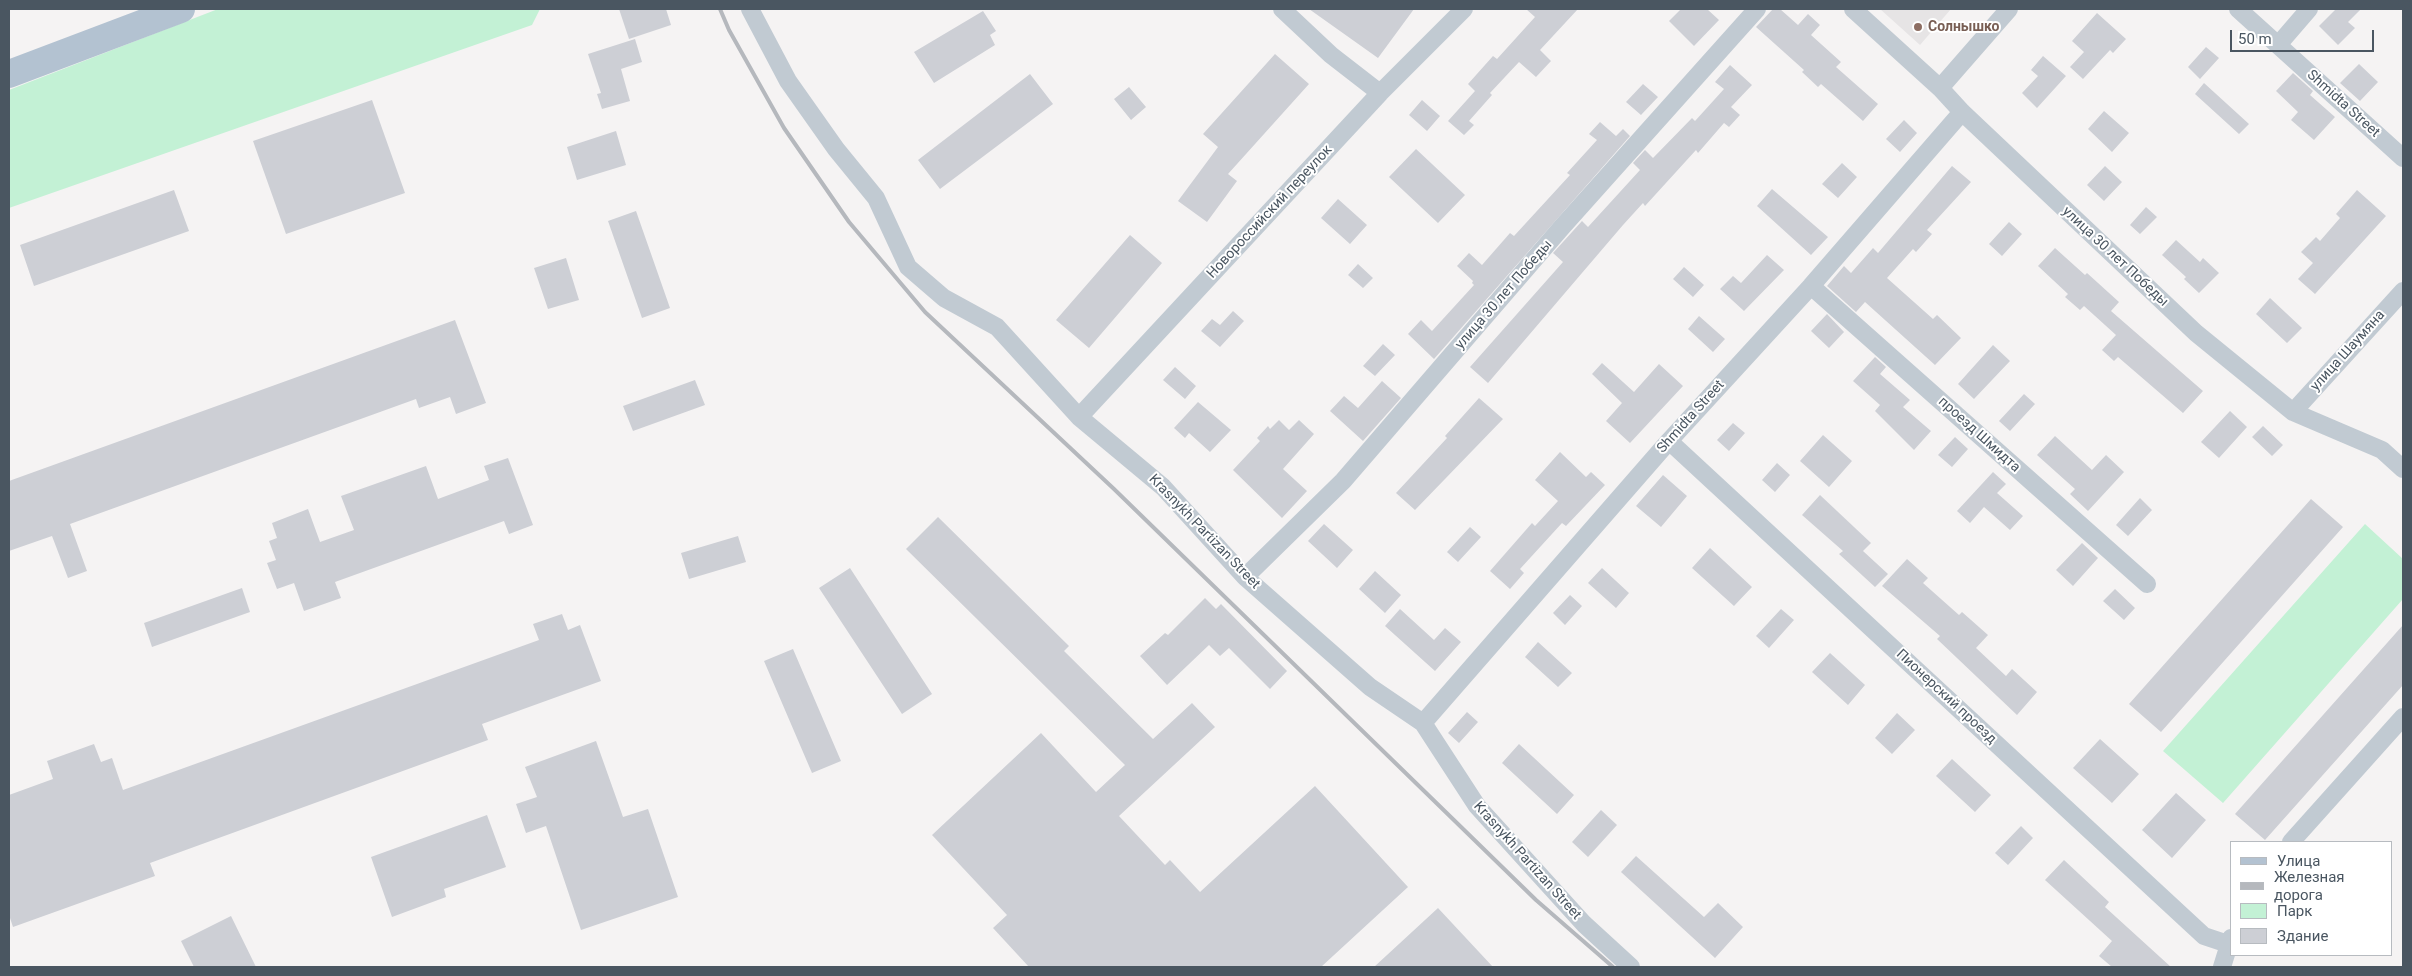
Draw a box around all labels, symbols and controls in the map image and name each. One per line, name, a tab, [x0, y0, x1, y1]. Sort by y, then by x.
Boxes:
place label: Солнышко	[1928, 19, 1999, 35]
scale bar	[2232, 20, 2376, 52]
marker: Солнышко	[1912, 21, 1924, 33]
text: 50 m	[2238, 30, 2272, 48]
street label: Shmidta Street	[2303, 67, 2383, 141]
street label: Новороссийский переулок	[1204, 142, 1336, 282]
street label: улица 30 лет Победы	[2058, 203, 2172, 311]
street label: улица 30 лет Победы	[1452, 237, 1556, 353]
street label: улица Шаумяна	[2307, 307, 2389, 395]
street label: Shmidta Street	[1654, 377, 1728, 457]
street label: проезд Шмидта	[1935, 394, 2023, 476]
street label: Krasnykh Partizan Street	[1145, 471, 1263, 593]
street label: Пионерский проезд	[1892, 646, 2000, 748]
street label: Krasnykh Partizan Street	[1470, 799, 1584, 923]
legend	[2230, 841, 2392, 956]
text: Улица	[2277, 852, 2320, 870]
text: Железная дорога	[2274, 868, 2345, 904]
text: Парк	[2277, 902, 2312, 920]
text: Здание	[2277, 927, 2328, 945]

